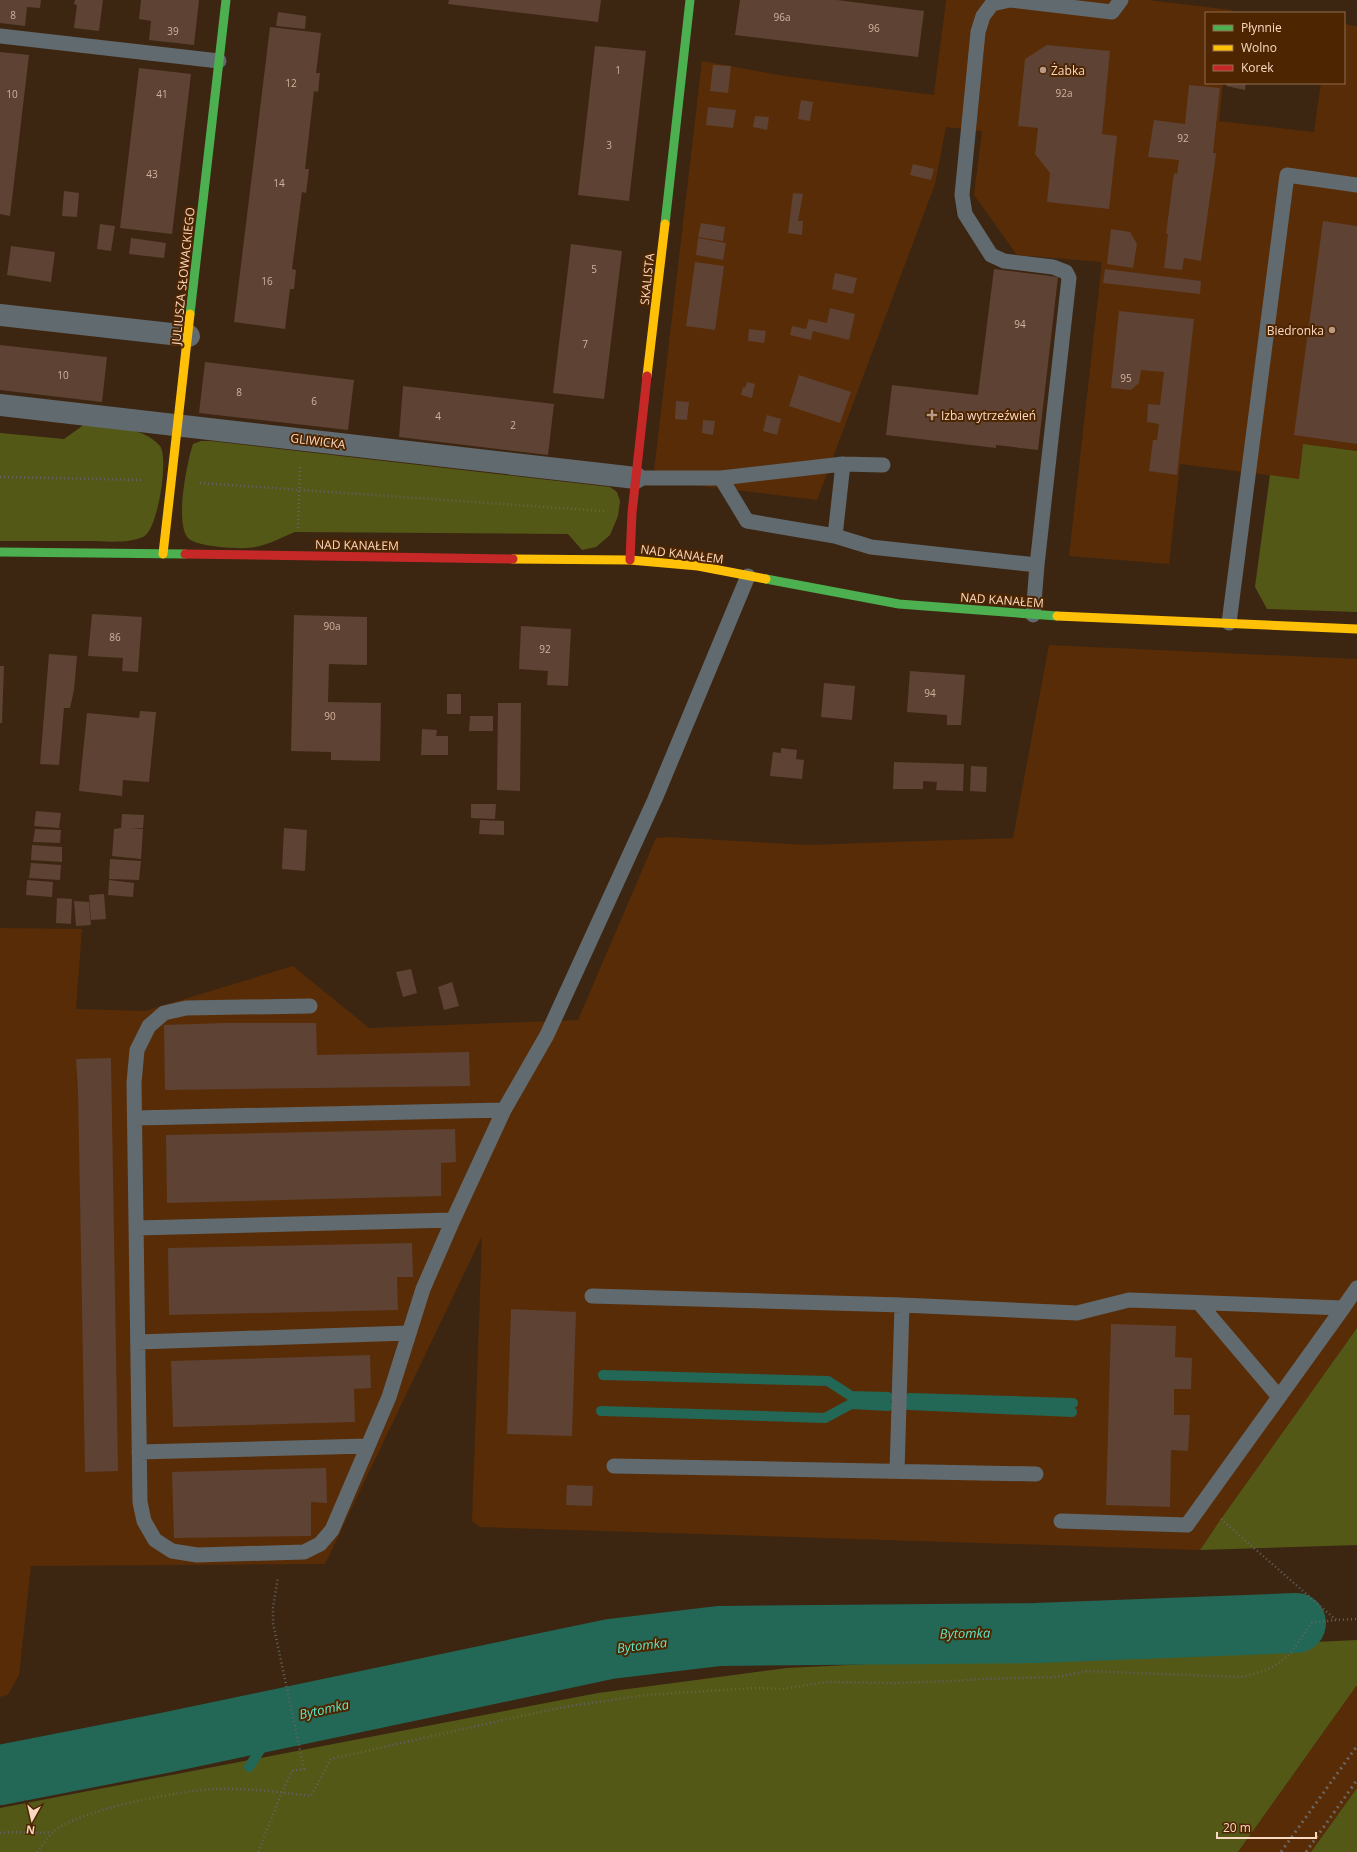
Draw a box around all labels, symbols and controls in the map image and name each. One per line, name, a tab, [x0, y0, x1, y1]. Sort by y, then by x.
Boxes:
house number: 8	[10, 8, 16, 22]
house number: 96a	[774, 10, 791, 24]
legend	[1205, 12, 1345, 84]
text: Płynnie	[1241, 19, 1282, 36]
house number: 96	[868, 21, 880, 35]
house number: 39	[167, 24, 179, 38]
text: Wolno	[1241, 39, 1277, 56]
text: Korek	[1241, 59, 1274, 76]
place label: Żabka	[1051, 62, 1085, 79]
house number: 1	[615, 63, 621, 77]
marker: Żabka	[1038, 65, 1048, 75]
house number: 12	[285, 76, 297, 90]
house number: 92a	[1056, 86, 1073, 100]
house number: 10	[6, 87, 18, 101]
house number: 41	[156, 87, 168, 101]
house number: 92	[1177, 131, 1189, 145]
house number: 3	[606, 138, 612, 152]
house number: 43	[146, 167, 158, 181]
house number: 14	[273, 176, 285, 190]
street label: JULIUSZA SŁOWACKIEGO	[167, 206, 199, 347]
street label: SKALISTA	[636, 252, 658, 306]
house number: 5	[591, 262, 597, 276]
house number: 16	[261, 274, 273, 288]
house number: 94	[1014, 317, 1026, 331]
place label: Biedronka	[1267, 322, 1324, 339]
marker: Biedronka	[1327, 325, 1337, 335]
house number: 7	[582, 337, 588, 351]
house number: 10	[57, 368, 69, 382]
house number: 95	[1120, 371, 1132, 385]
house number: 8	[236, 385, 242, 399]
house number: 6	[311, 394, 317, 408]
place label: Izba wytrzeźwień	[941, 407, 1036, 424]
house number: 4	[435, 409, 441, 423]
marker: Izba wytrzeźwień	[926, 409, 938, 421]
house number: 2	[510, 418, 516, 432]
street label: GLIWICKA	[290, 429, 347, 453]
street label: NAD KANAŁEM	[315, 536, 399, 554]
street label: NAD KANAŁEM	[639, 540, 725, 568]
street label: NAD KANAŁEM	[960, 589, 1044, 611]
house number: 90a	[324, 619, 341, 633]
house number: 86	[109, 630, 121, 644]
house number: 92	[539, 642, 551, 656]
house number: 94	[924, 686, 936, 700]
house number: 90	[324, 709, 336, 723]
water label: Bytomka	[940, 1624, 991, 1642]
water label: Bytomka	[616, 1633, 669, 1657]
water label: Bytomka	[297, 1695, 351, 1723]
north arrow	[12, 1800, 52, 1840]
scale bar	[1217, 1814, 1316, 1840]
text: 20 m	[1223, 1819, 1251, 1836]
text: N	[25, 1822, 36, 1838]

